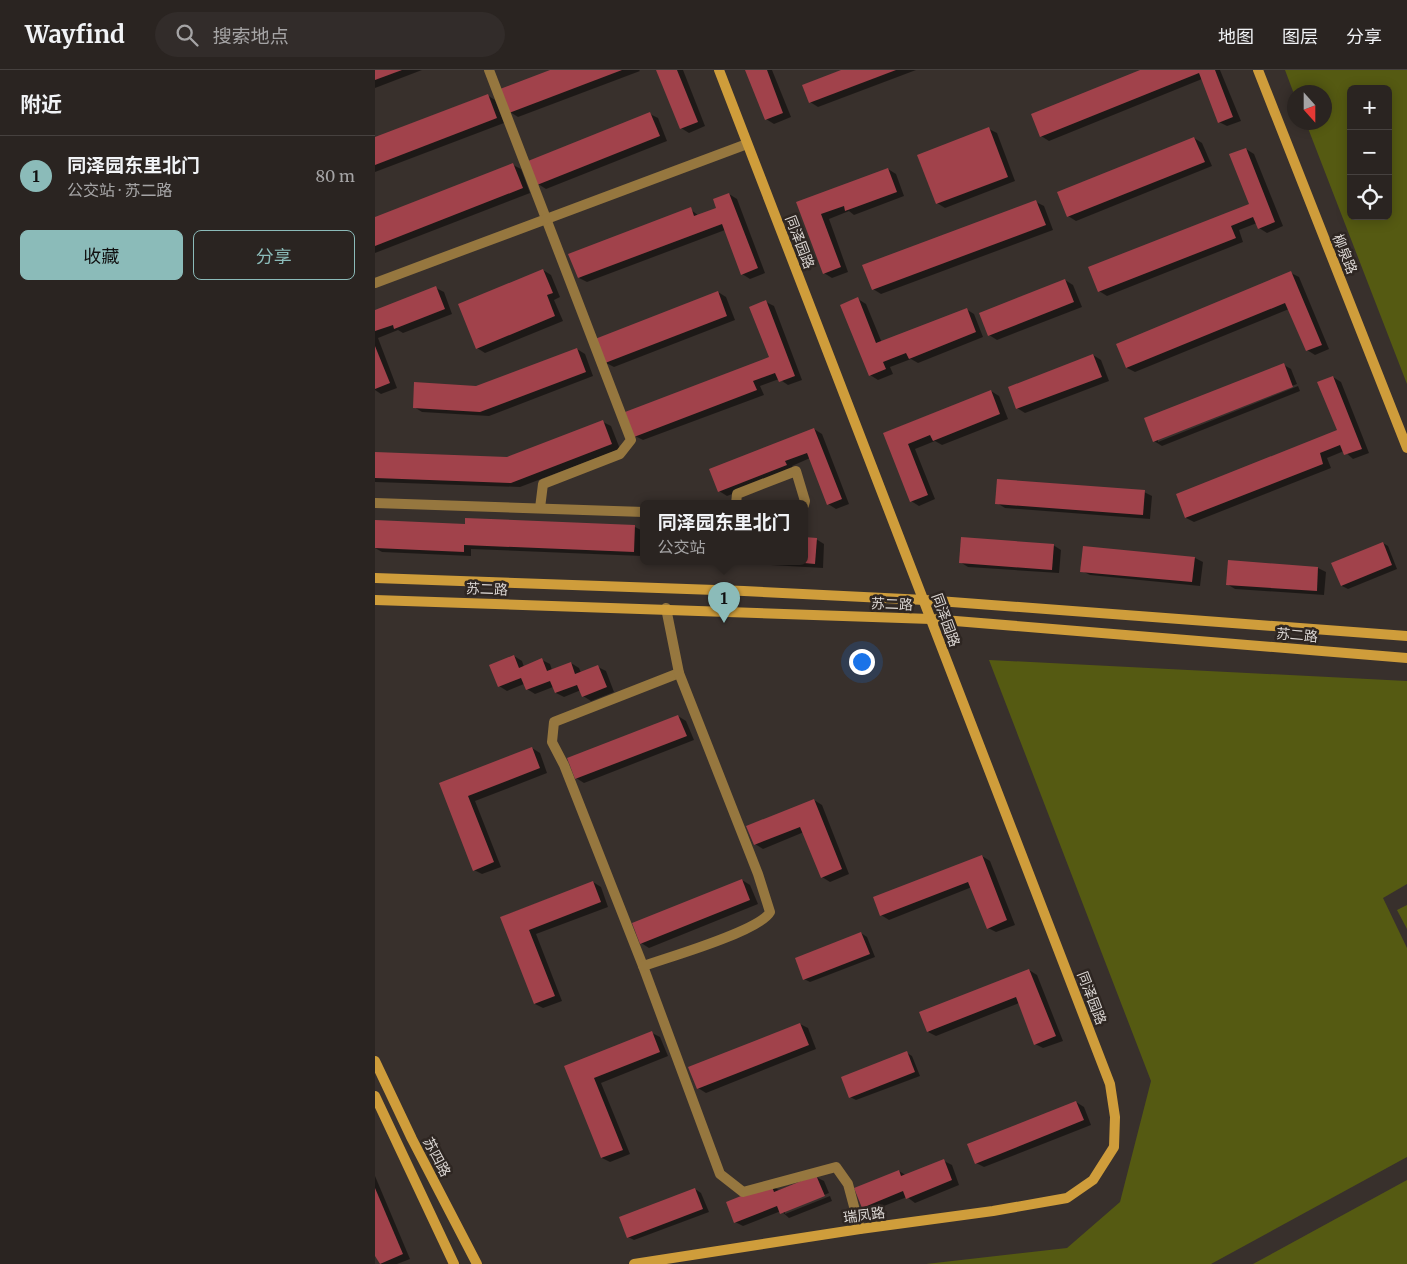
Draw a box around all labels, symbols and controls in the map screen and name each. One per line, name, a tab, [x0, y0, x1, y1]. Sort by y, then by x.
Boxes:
search box	[155, 12, 505, 57]
text: Wayfind	[25, 19, 125, 50]
icon: search	[173, 21, 201, 49]
text: 搜索地点	[213, 24, 289, 48]
text: 地图	[1218, 25, 1254, 48]
text: 图层	[1282, 25, 1318, 48]
text: 分享	[1346, 25, 1382, 48]
north arrow	[1287, 85, 1332, 130]
map controls	[1347, 85, 1392, 220]
button: +	[1347, 85, 1392, 130]
text: 附近	[20, 91, 62, 118]
button: −	[1347, 130, 1392, 175]
text: 同泽园东里北门	[67, 153, 200, 177]
text: 1	[32, 166, 40, 186]
text: 80 m	[316, 166, 355, 186]
button: locate	[1347, 175, 1392, 220]
text: 公交站 · 苏二路	[67, 180, 172, 200]
street label: 同泽园路	[782, 213, 818, 271]
button: 收藏	[20, 230, 183, 280]
button: 分享	[193, 230, 355, 280]
street label: 柳泉路	[1329, 231, 1361, 277]
popup	[640, 500, 808, 565]
text: 同泽园东里北门	[657, 510, 791, 534]
text: 公交站	[657, 537, 706, 557]
street label: 苏二路	[466, 579, 508, 599]
pin: 1	[708, 582, 740, 623]
street label: 同泽园路	[928, 591, 964, 649]
street label: 苏二路	[871, 594, 913, 614]
street label: 苏二路	[1275, 624, 1319, 646]
your location	[849, 649, 875, 675]
street label: 同泽园路	[1074, 969, 1110, 1027]
street label: 苏四路	[419, 1134, 455, 1180]
street label: 瑞凤路	[842, 1203, 886, 1227]

